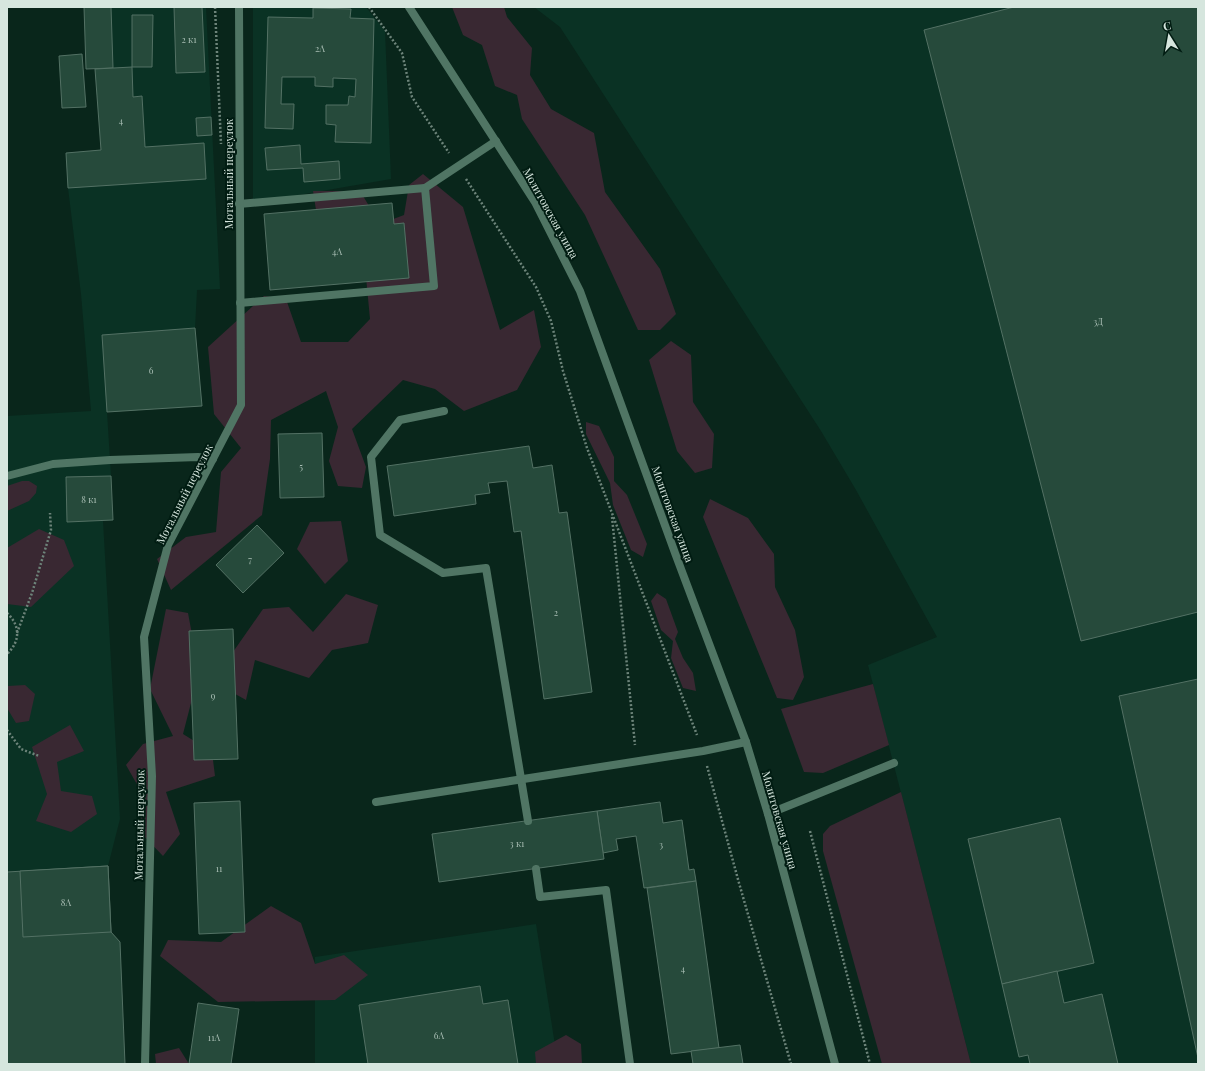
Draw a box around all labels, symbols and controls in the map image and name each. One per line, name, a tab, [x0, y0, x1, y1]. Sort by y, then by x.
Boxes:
north arrow	[1149, 16, 1189, 56]
text: С	[1162, 18, 1172, 34]
house number: 2 к1	[181, 33, 197, 45]
house number: 2А	[315, 42, 325, 54]
house number: 4	[119, 114, 124, 126]
street label: Мотальный переулок	[221, 118, 236, 229]
street label: Молитовская улица	[520, 165, 582, 261]
house number: 4А	[332, 245, 342, 257]
house number: 3Д	[1093, 315, 1103, 327]
house number: 6	[149, 364, 154, 376]
street label: Мотальный переулок	[152, 441, 216, 547]
house number: 5	[299, 460, 303, 472]
street label: Молитовская улица	[649, 464, 698, 565]
house number: 8 к1	[81, 493, 97, 505]
house number: 7	[248, 553, 252, 565]
house number: 2	[554, 606, 558, 618]
house number: 9	[211, 689, 216, 701]
street label: Мотальный переулок	[131, 769, 147, 880]
street label: Молитовская улица	[759, 769, 801, 871]
house number: 3 к1	[510, 837, 525, 849]
house number: 3	[659, 838, 663, 850]
house number: 11	[216, 862, 223, 874]
house number: 8А	[61, 896, 72, 908]
house number: 4	[681, 962, 686, 974]
house number: 6А	[434, 1029, 444, 1041]
house number: 11А	[208, 1031, 220, 1043]

